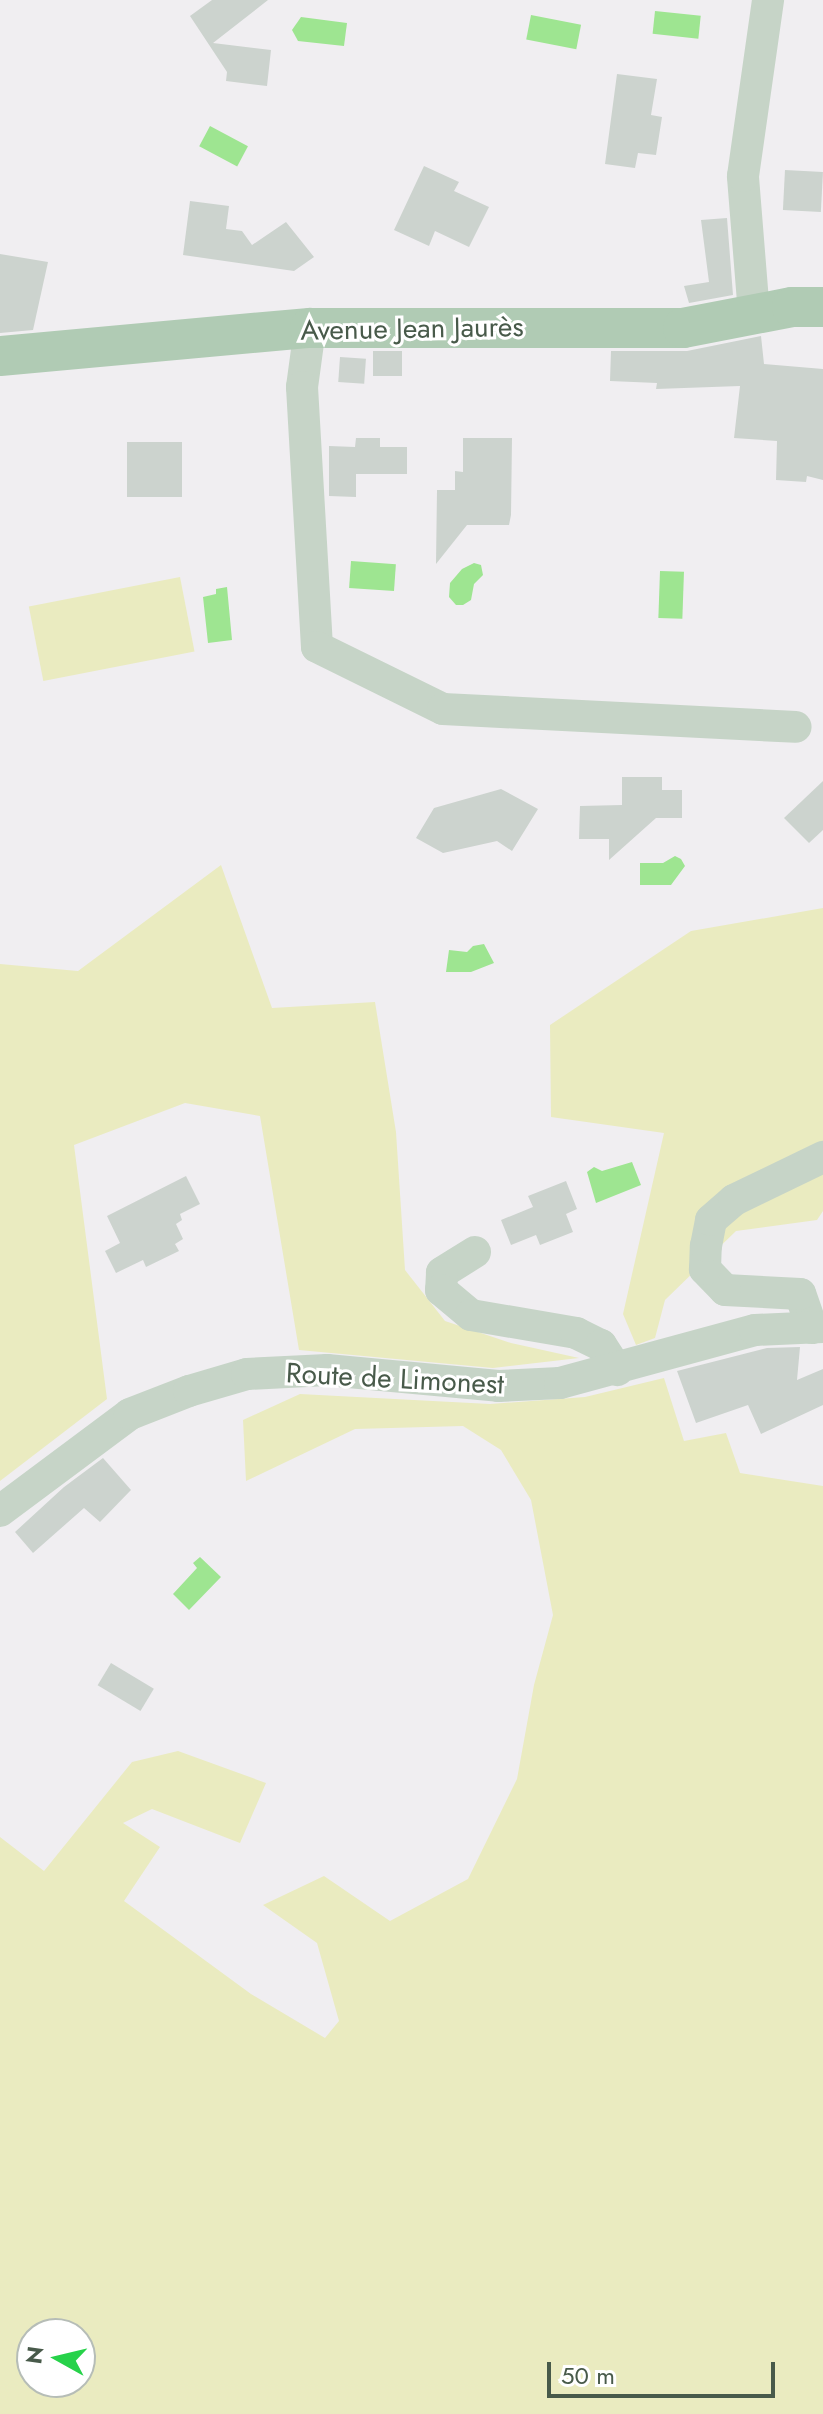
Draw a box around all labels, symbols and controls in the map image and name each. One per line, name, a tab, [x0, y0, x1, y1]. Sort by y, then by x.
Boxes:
street label: Avenue Jean Jaurès	[300, 310, 524, 348]
street label: Route de Limonest	[285, 1357, 505, 1401]
north arrow	[16, 2318, 96, 2398]
text: N	[17, 2344, 51, 2366]
scale bar	[551, 2346, 779, 2396]
text: 50 m	[561, 2358, 615, 2393]

